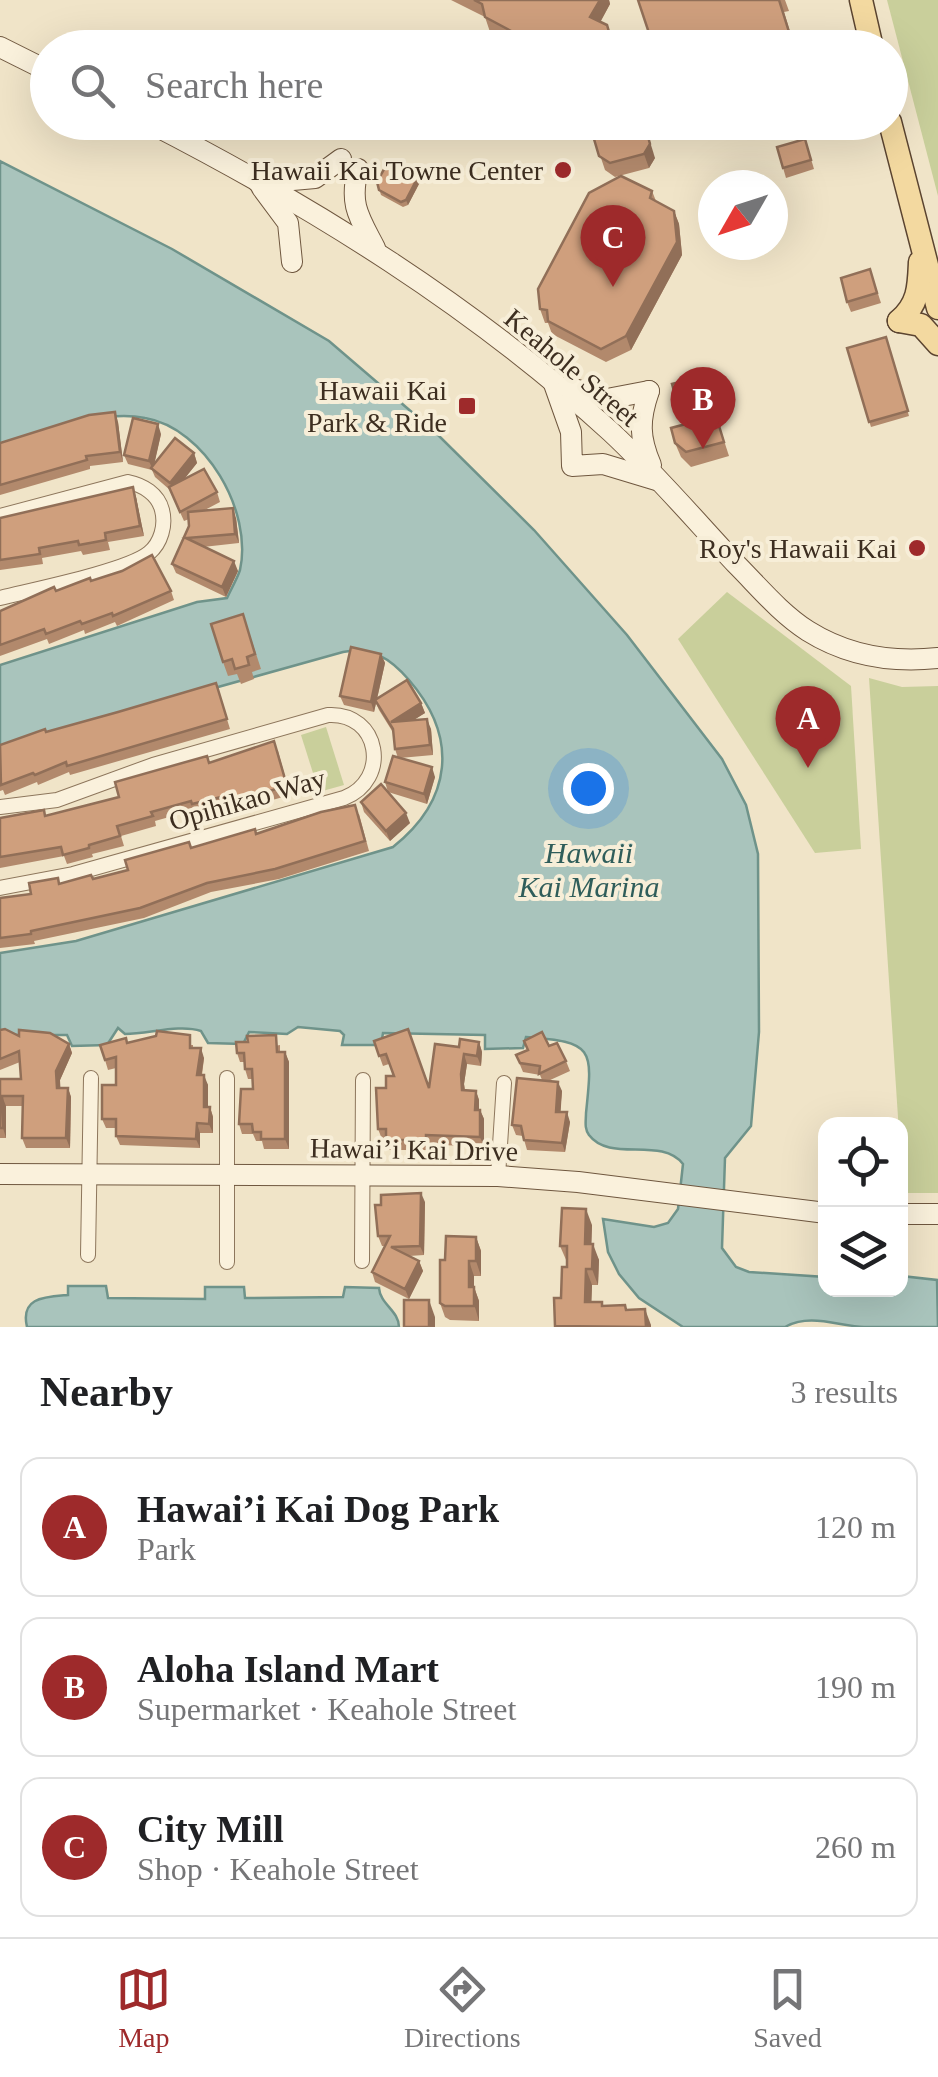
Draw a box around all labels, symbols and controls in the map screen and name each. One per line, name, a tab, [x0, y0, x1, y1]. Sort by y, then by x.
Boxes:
search box	[30, 30, 908, 140]
icon: search	[65, 58, 120, 113]
text: Search here	[145, 64, 323, 106]
place label: Hawaii Kai Towne Center	[251, 155, 544, 186]
marker: Hawaii Kai Towne Center	[552, 159, 574, 181]
north arrow	[698, 170, 788, 260]
pin: C	[580, 204, 646, 287]
street label: Keahole Street	[498, 302, 645, 433]
pin: B	[670, 366, 736, 449]
place label: Hawaii Kai Park & Ride	[307, 375, 447, 438]
marker: Hawaii Kai Park & Ride	[456, 395, 478, 417]
place label: Roy's Hawaii Kai	[699, 533, 897, 564]
marker: Roy's Hawaii Kai	[906, 537, 928, 559]
pin: A	[776, 686, 840, 768]
street label: Opihikao Way	[165, 762, 329, 837]
your location	[563, 763, 614, 814]
water label: Hawaii Kai Marina	[518, 836, 659, 903]
map controls	[818, 1117, 908, 1297]
button: locate	[818, 1117, 908, 1207]
street label: Hawai’i Kai Drive	[310, 1132, 518, 1167]
button: layers	[818, 1207, 908, 1297]
text: Nearby	[40, 1369, 173, 1415]
text: 3 results	[790, 1374, 898, 1410]
text: Hawai’i Kai Dog Park	[137, 1488, 499, 1530]
text: A	[63, 1509, 86, 1545]
text: 120 m	[815, 1509, 896, 1545]
text: Park	[137, 1531, 196, 1567]
text: Aloha Island Mart	[137, 1648, 439, 1690]
text: B	[64, 1669, 85, 1705]
text: 190 m	[815, 1669, 896, 1705]
text: Supermarket · Keahole Street	[137, 1691, 516, 1727]
text: City Mill	[137, 1808, 284, 1850]
text: C	[63, 1829, 86, 1865]
text: 260 m	[815, 1829, 896, 1865]
text: Shop · Keahole Street	[137, 1851, 419, 1887]
tab: Map	[116, 1962, 171, 2054]
tab: Directions	[404, 1962, 521, 2054]
tab: Saved	[753, 1962, 822, 2054]

